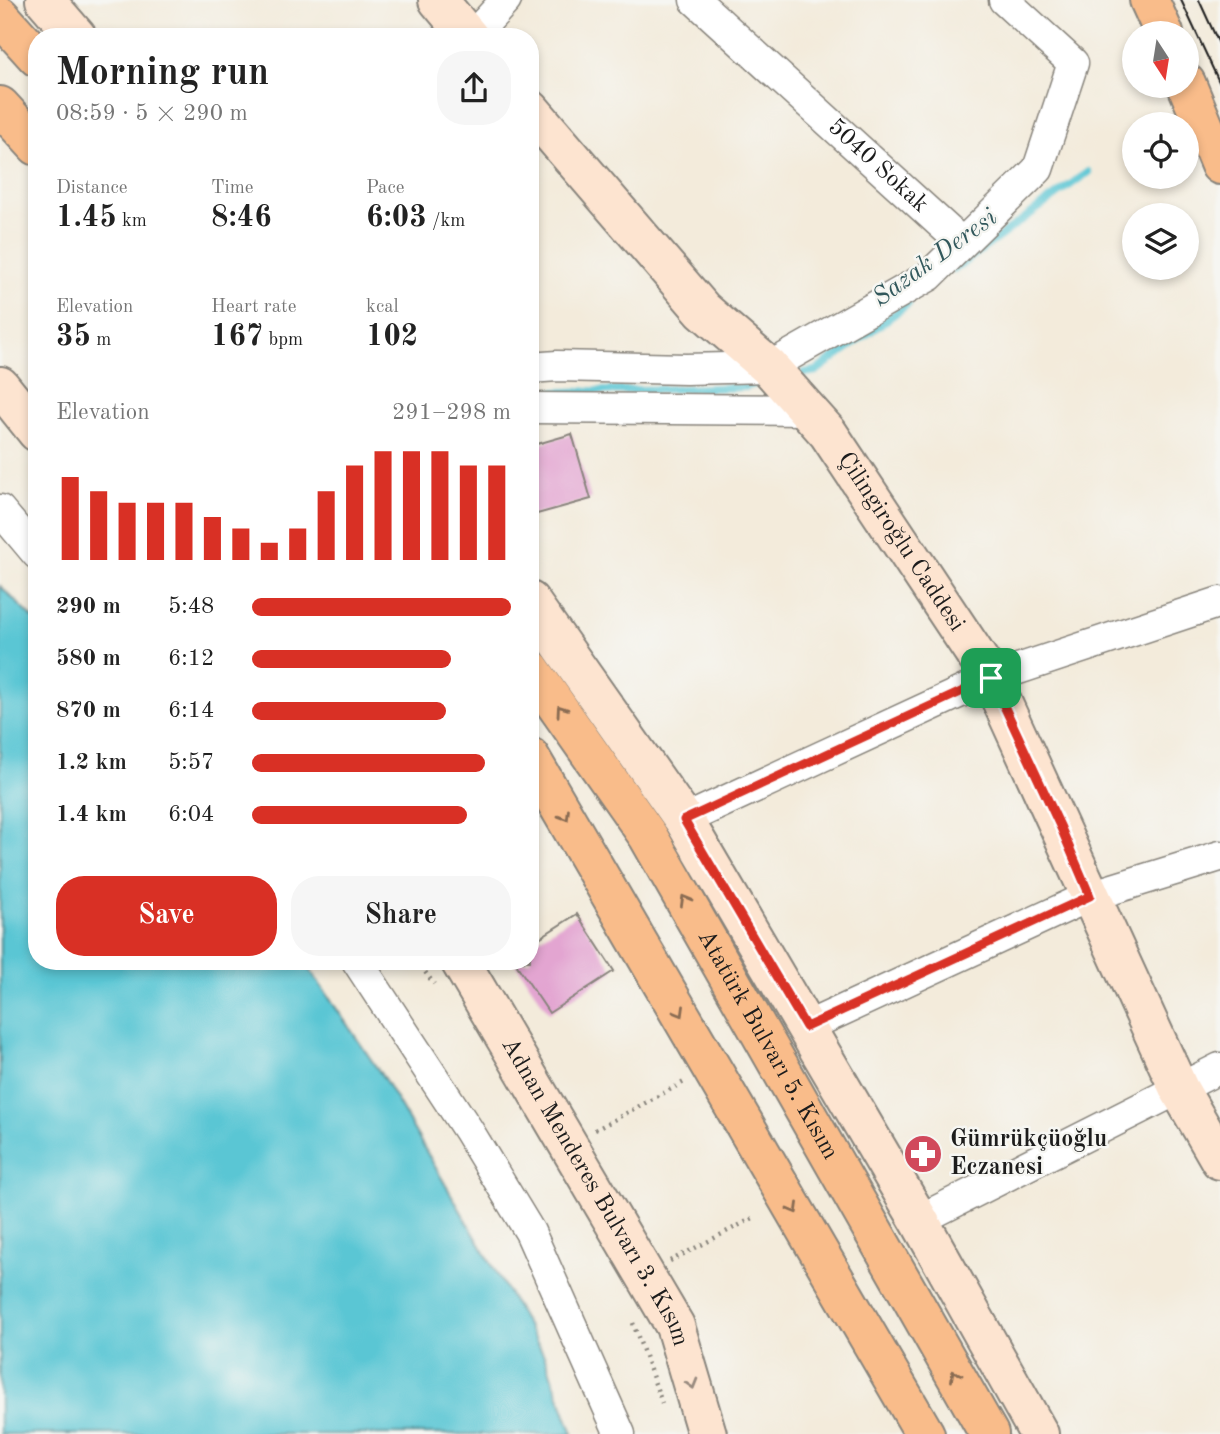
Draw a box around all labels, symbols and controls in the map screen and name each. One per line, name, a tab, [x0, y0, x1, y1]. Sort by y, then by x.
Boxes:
north arrow	[1122, 21, 1199, 98]
map controls	[1122, 21, 1199, 280]
button: share	[437, 51, 511, 125]
text: Morning run	[56, 55, 269, 93]
text: 08:59 · 5 × 290 m	[56, 102, 248, 125]
button: locate	[1122, 112, 1199, 189]
street label: 5040 Sokak	[823, 115, 932, 218]
text: Distance	[56, 179, 128, 198]
text: Time	[211, 179, 254, 198]
text: Pace	[366, 179, 405, 198]
text: 1.45	[56, 203, 117, 233]
text: 8:46	[211, 203, 272, 233]
text: 6:03	[366, 203, 427, 233]
button: layers	[1122, 203, 1199, 280]
water label: Sazak Deresi	[868, 204, 1002, 312]
text: km	[117, 212, 147, 231]
text: /km	[427, 212, 465, 231]
text: Elevation	[56, 298, 133, 317]
text: Heart rate	[211, 298, 296, 317]
text: kcal	[366, 298, 399, 317]
text: 35	[56, 322, 91, 352]
text: 167	[211, 322, 263, 352]
text: 102	[366, 322, 418, 352]
text: m	[91, 331, 111, 350]
text: bpm	[263, 331, 303, 350]
text: Elevation	[56, 401, 150, 424]
text: 291–298 m	[392, 401, 511, 424]
street label: Çilingiroğlu Caddesi	[833, 448, 969, 636]
text: 290 m	[56, 595, 121, 618]
text: 5:48	[168, 595, 214, 618]
text: 580 m	[56, 647, 121, 670]
text: 6:12	[168, 647, 214, 670]
pin	[961, 648, 1021, 708]
icon: arrive	[972, 659, 1010, 697]
text: 870 m	[56, 699, 121, 722]
text: 6:14	[168, 699, 214, 722]
one-way arrow	[556, 705, 569, 718]
text: 1.2 km	[56, 751, 127, 774]
text: 5:57	[168, 751, 214, 774]
text: 1.4 km	[56, 803, 127, 826]
text: 6:04	[168, 803, 214, 826]
one-way arrow	[557, 808, 570, 821]
button: Save	[56, 876, 277, 956]
button: Share	[291, 876, 511, 956]
one-way arrow	[680, 895, 693, 908]
street label: Atatürk Bulvarı 5. Kısım	[692, 926, 842, 1164]
one-way arrow	[672, 1005, 685, 1017]
street label: Adnan Menderes Bulvarı 3. Kısım	[496, 1034, 692, 1349]
place label: Gümrükçüoğlu Eczanesi	[950, 1128, 1107, 1180]
pharmacy icon: Gümrükçüoğlu Eczanesi	[902, 1133, 944, 1175]
one-way arrow	[786, 1201, 799, 1214]
one-way arrow	[950, 1370, 963, 1382]
one-way arrow	[684, 1378, 698, 1390]

